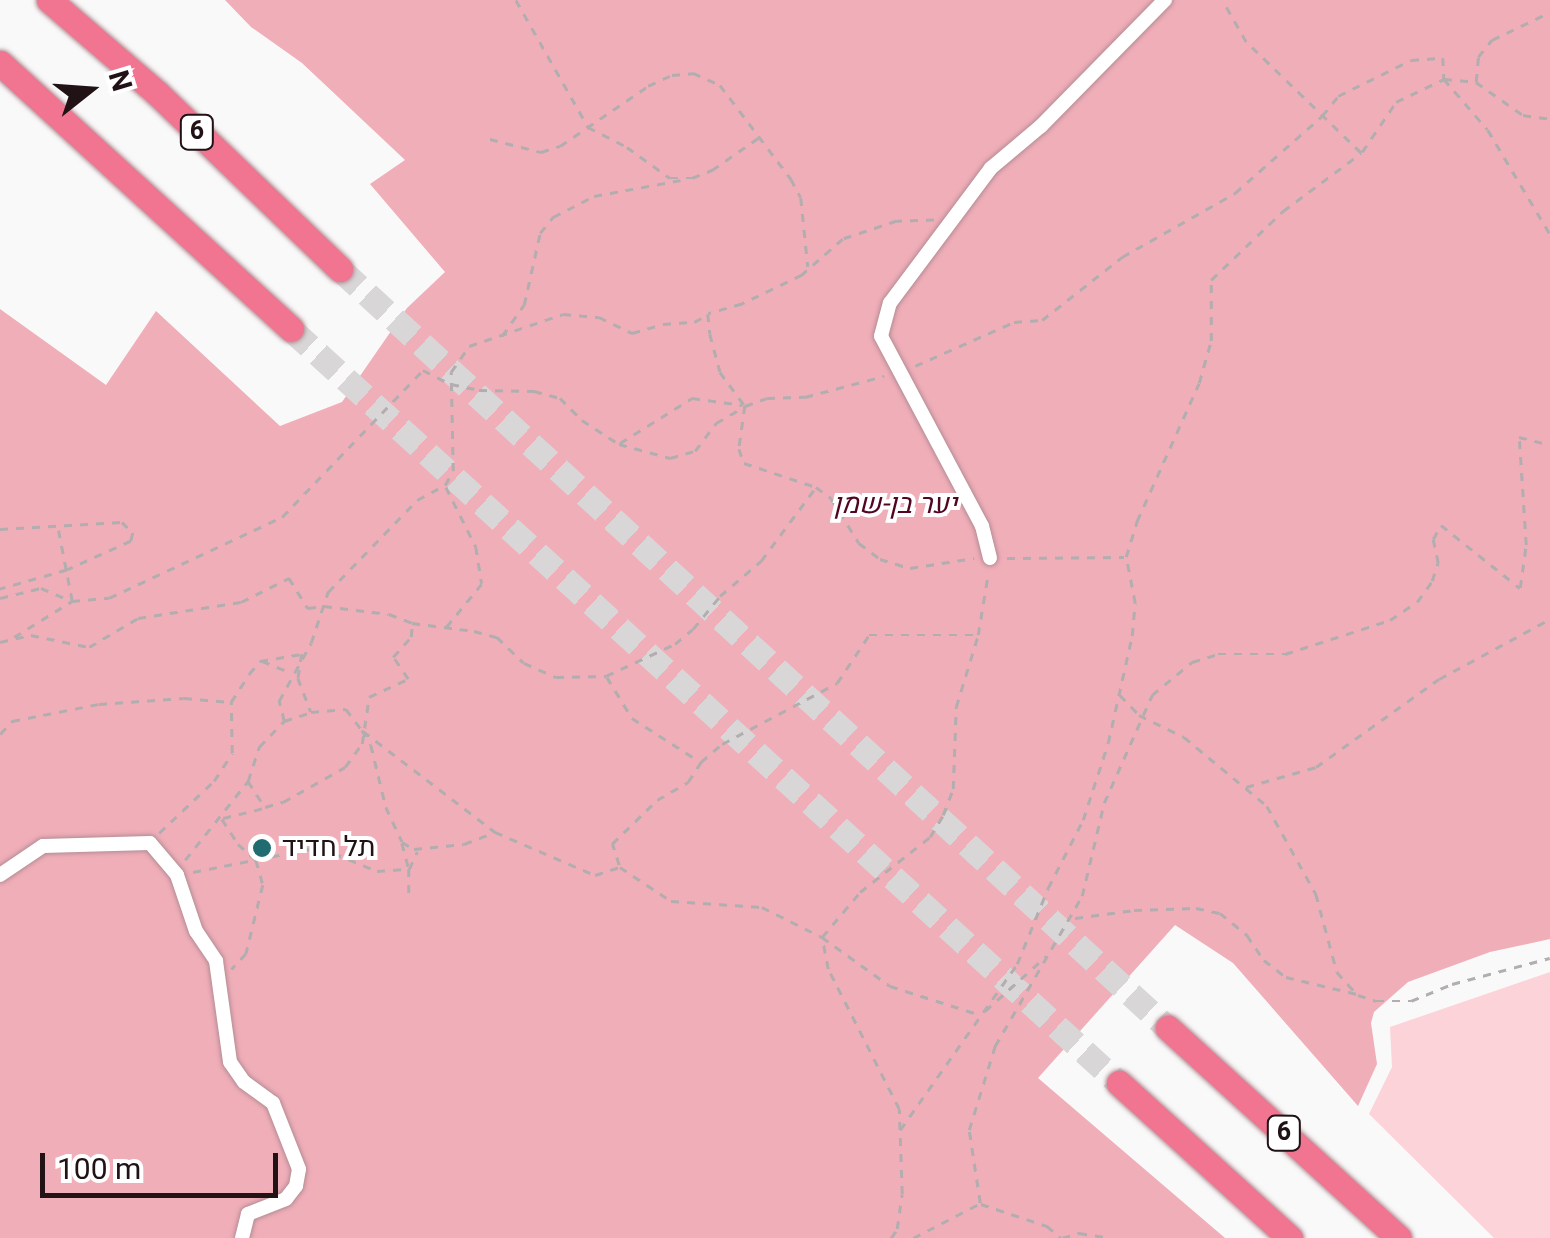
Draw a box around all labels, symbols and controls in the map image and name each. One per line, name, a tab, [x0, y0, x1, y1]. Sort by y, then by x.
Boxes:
north arrow	[40, 40, 140, 140]
text: N	[97, 66, 142, 97]
road number: 6	[180, 112, 214, 152]
park label: יער בן-שמן	[833, 488, 957, 522]
place label: תל חדיד	[282, 831, 375, 865]
marker: תל חדיד	[251, 837, 273, 859]
road number: 6	[1266, 1113, 1302, 1153]
scale bar	[45, 1133, 282, 1195]
text: 100 m	[57, 1148, 141, 1192]

